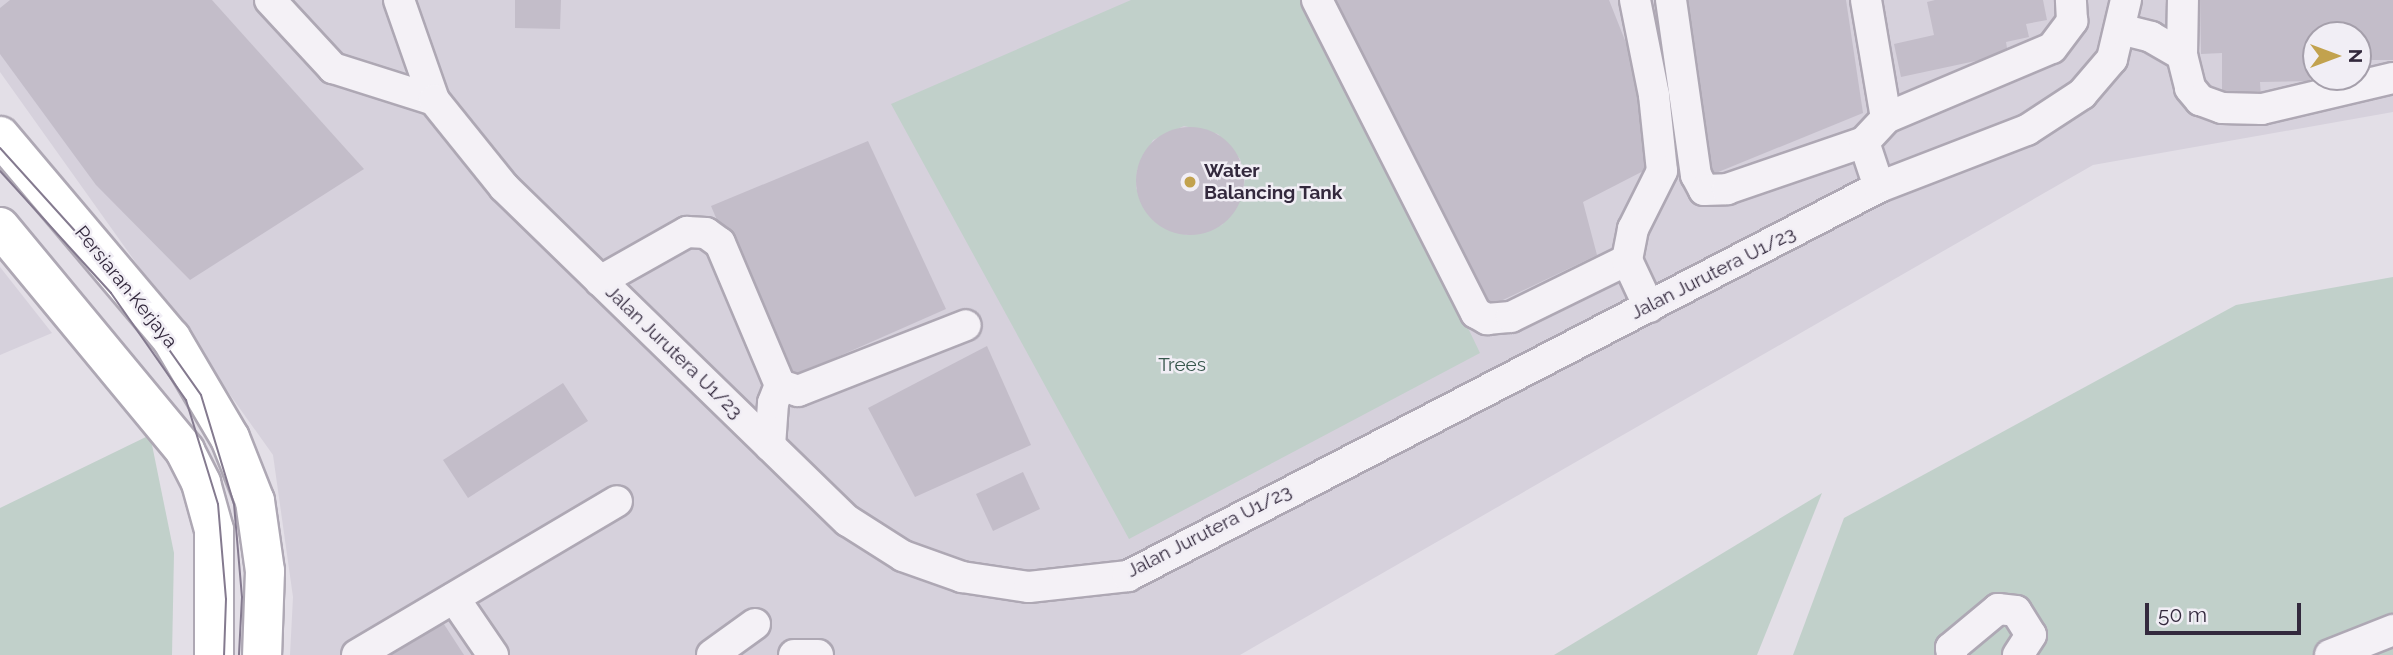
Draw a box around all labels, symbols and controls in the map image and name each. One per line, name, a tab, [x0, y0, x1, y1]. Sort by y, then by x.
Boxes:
north arrow	[2302, 21, 2372, 91]
text: N	[2345, 49, 2367, 63]
place label: Water Balancing Tank	[1204, 160, 1343, 204]
marker: Water Balancing Tank	[1182, 174, 1198, 190]
street label: Persiaran Kerjaya	[70, 221, 182, 353]
street label: Jalan Jurutera U1/23	[1627, 222, 1799, 324]
street label: Jalan Jurutera U1/23	[601, 281, 747, 423]
park label: Trees	[1158, 354, 1206, 376]
street label: Jalan Jurutera U1/23	[1123, 480, 1295, 582]
scale bar	[2148, 588, 2304, 632]
text: 50 m	[2158, 602, 2207, 627]

